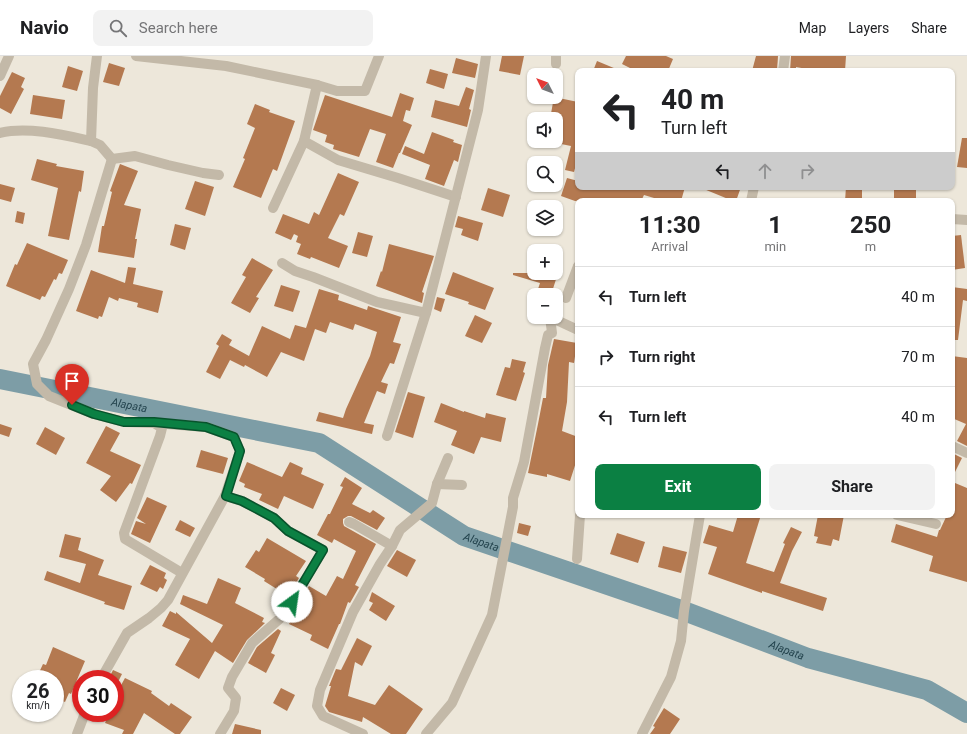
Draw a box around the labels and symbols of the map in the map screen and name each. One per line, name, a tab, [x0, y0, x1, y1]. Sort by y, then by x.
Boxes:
north arrow	[527, 68, 563, 104]
pin	[55, 364, 89, 405]
water label: Alapata	[109, 395, 149, 415]
water label: Alapata	[461, 530, 501, 554]
position arrow	[271, 581, 313, 623]
water label: Alapata	[767, 637, 806, 663]
speed limit sign: 30	[72, 670, 124, 722]

